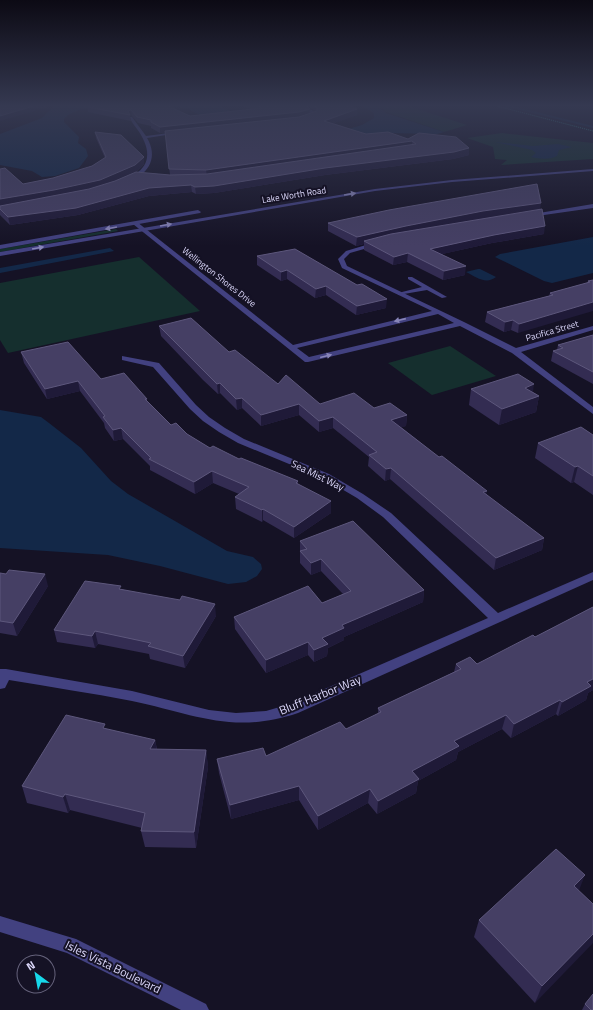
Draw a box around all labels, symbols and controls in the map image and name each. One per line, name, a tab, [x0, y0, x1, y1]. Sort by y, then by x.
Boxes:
street label: Lake Worth Road	[261, 183, 327, 206]
one-way arrow	[344, 191, 356, 197]
one-way arrow	[160, 222, 173, 228]
one-way arrow	[104, 225, 117, 231]
one-way arrow	[32, 244, 45, 250]
street label: Wellington Shores Drive	[180, 244, 259, 310]
street label: Pacifica Street	[524, 317, 581, 344]
one-way arrow	[394, 318, 406, 324]
one-way arrow	[320, 352, 332, 358]
street label: Sea Mist Way	[289, 456, 347, 495]
street label: Bluff Harbor Way	[276, 669, 364, 720]
street label: Isles Vista Boulevard	[62, 935, 164, 998]
north arrow	[16, 954, 56, 994]
text: N	[23, 957, 38, 974]

